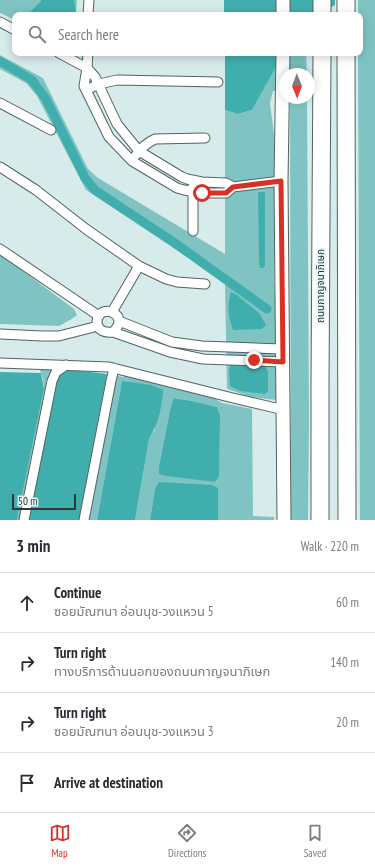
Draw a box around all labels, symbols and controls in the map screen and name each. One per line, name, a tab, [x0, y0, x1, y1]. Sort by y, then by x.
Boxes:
search box	[12, 12, 363, 56]
icon: search	[26, 23, 48, 45]
text: Search here	[58, 25, 119, 44]
north arrow	[279, 68, 315, 104]
route start	[193, 184, 211, 202]
street label: ถนนกาญจนาภิเษก	[314, 249, 327, 323]
route end	[245, 351, 263, 369]
scale bar	[12, 492, 76, 511]
text: 50 m	[18, 494, 37, 508]
text: 3 min	[16, 535, 50, 557]
text: Walk · 220 m	[301, 538, 359, 555]
text: Continue	[54, 583, 101, 602]
icon: ahead	[16, 592, 38, 614]
text: 60 m	[336, 594, 359, 611]
text: ซอยมัณฑนา อ่อนนุช-วงแหวน 5	[54, 603, 214, 620]
text: Turn right	[54, 643, 106, 662]
icon: right	[16, 652, 38, 674]
text: 140 m	[330, 654, 359, 671]
text: ทางบริการด้านนอกของถนนกาญจนาภิเษก	[54, 663, 270, 680]
text: Turn right	[54, 703, 106, 722]
icon: right	[16, 712, 38, 734]
text: 20 m	[336, 714, 359, 731]
text: ซอยมัณฑนา อ่อนนุช-วงแหวน 3	[54, 723, 214, 740]
icon: arrive	[16, 772, 38, 794]
text: Arrive at destination	[54, 773, 163, 792]
tab: Map	[49, 822, 71, 860]
tab: Directions	[168, 822, 206, 860]
tab: Saved	[304, 822, 326, 860]

